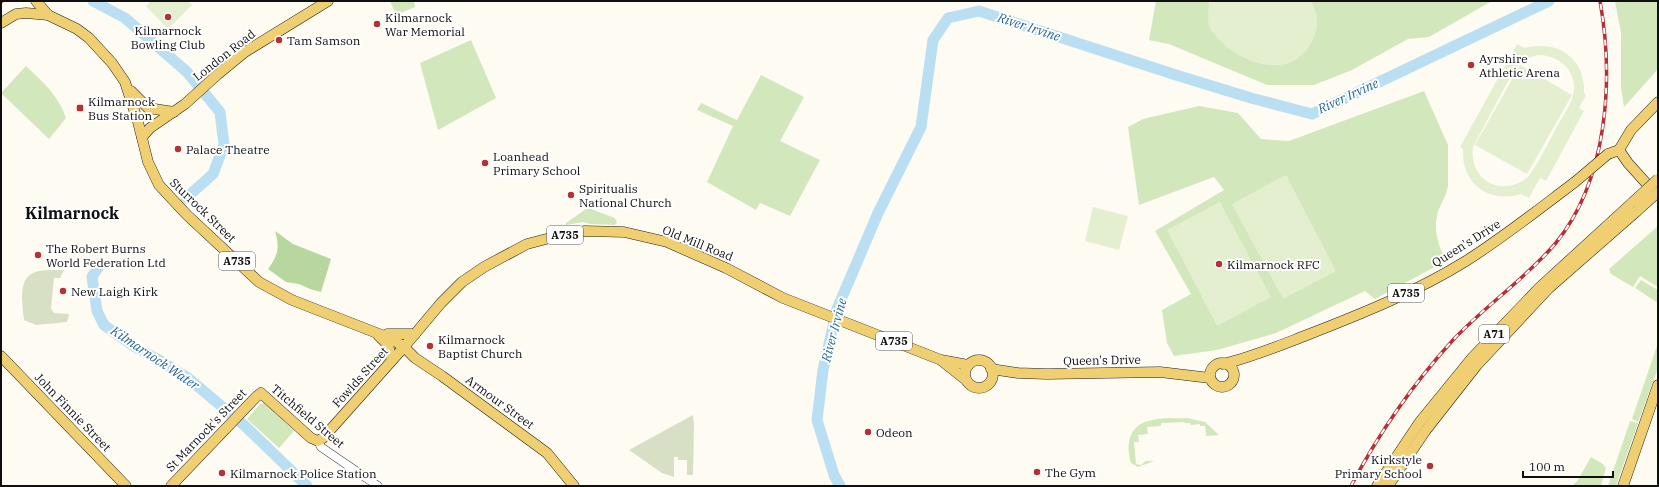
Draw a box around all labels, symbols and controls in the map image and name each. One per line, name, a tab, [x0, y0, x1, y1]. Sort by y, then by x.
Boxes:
water label: River Irvine	[994, 9, 1063, 45]
place label: Kilmarnock War Memorial	[385, 10, 465, 39]
marker: Kilmarnock Bowling Club	[163, 12, 173, 22]
marker: Kilmarnock War Memorial	[372, 19, 382, 29]
place label: Kilmarnock Bowling Club	[131, 23, 205, 52]
street label: London Road	[190, 26, 258, 84]
place label: Tam Samson	[287, 33, 361, 48]
marker: Tam Samson	[274, 35, 284, 45]
place label: Ayrshire Athletic Arena	[1479, 51, 1560, 80]
marker: Ayrshire Athletic Arena	[1466, 60, 1476, 70]
water label: River Irvine	[1314, 74, 1381, 118]
place label: Kilmarnock Bus Station	[88, 94, 155, 123]
marker: Kilmarnock Bus Station	[75, 103, 85, 113]
place label: Palace Theatre	[186, 142, 270, 157]
marker: Palace Theatre	[173, 144, 183, 154]
place label: Loanhead Primary School	[493, 149, 581, 178]
marker: Loanhead Primary School	[480, 158, 490, 168]
street label: Sturrock Street	[167, 175, 239, 245]
place label: Spiritualis National Church	[579, 181, 672, 210]
marker: Spiritualis National Church	[566, 190, 576, 200]
district label: Kilmarnock	[25, 203, 119, 223]
street label: Queen's Drive	[1429, 216, 1503, 270]
street label: Old Mill Road	[660, 222, 736, 264]
road number: A735	[547, 226, 583, 244]
place label: The Robert Burns World Federation Ltd	[46, 241, 166, 270]
marker: The Robert Burns World Federation Ltd	[33, 250, 43, 260]
road number: A735	[219, 252, 255, 270]
place label: Kilmarnock RFC	[1227, 257, 1320, 272]
marker: Kilmarnock RFC	[1214, 259, 1224, 269]
place label: New Laigh Kirk	[71, 284, 158, 299]
road number: A735	[1388, 284, 1424, 302]
marker: New Laigh Kirk	[58, 286, 68, 296]
water label: River Irvine	[817, 296, 851, 365]
water label: Kilmarnock Water	[107, 322, 203, 394]
road number: A71	[1479, 325, 1509, 343]
place label: Kilmarnock Baptist Church	[438, 332, 523, 361]
road number: A735	[876, 332, 912, 350]
marker: Kilmarnock Baptist Church	[425, 341, 435, 351]
street label: Fowlds Street	[329, 344, 391, 410]
street label: Queen's Drive	[1063, 352, 1141, 368]
street label: John Finnie Street	[32, 370, 114, 454]
street label: Armour Street	[463, 372, 537, 432]
street label: Titchfield Street	[268, 381, 348, 451]
street label: St Marnock's Street	[163, 385, 249, 475]
place label: Odeon	[876, 425, 913, 440]
marker: Odeon	[863, 427, 873, 437]
place label: Kirkstyle Primary School	[1335, 452, 1422, 481]
scale bar	[1523, 453, 1613, 479]
text: 100 m	[1529, 459, 1565, 474]
marker: Kirkstyle Primary School	[1425, 461, 1435, 471]
place label: The Gym	[1045, 465, 1097, 480]
place label: Kilmarnock Police Station	[230, 466, 377, 481]
marker: The Gym	[1032, 467, 1042, 477]
marker: Kilmarnock Police Station	[217, 468, 227, 478]

